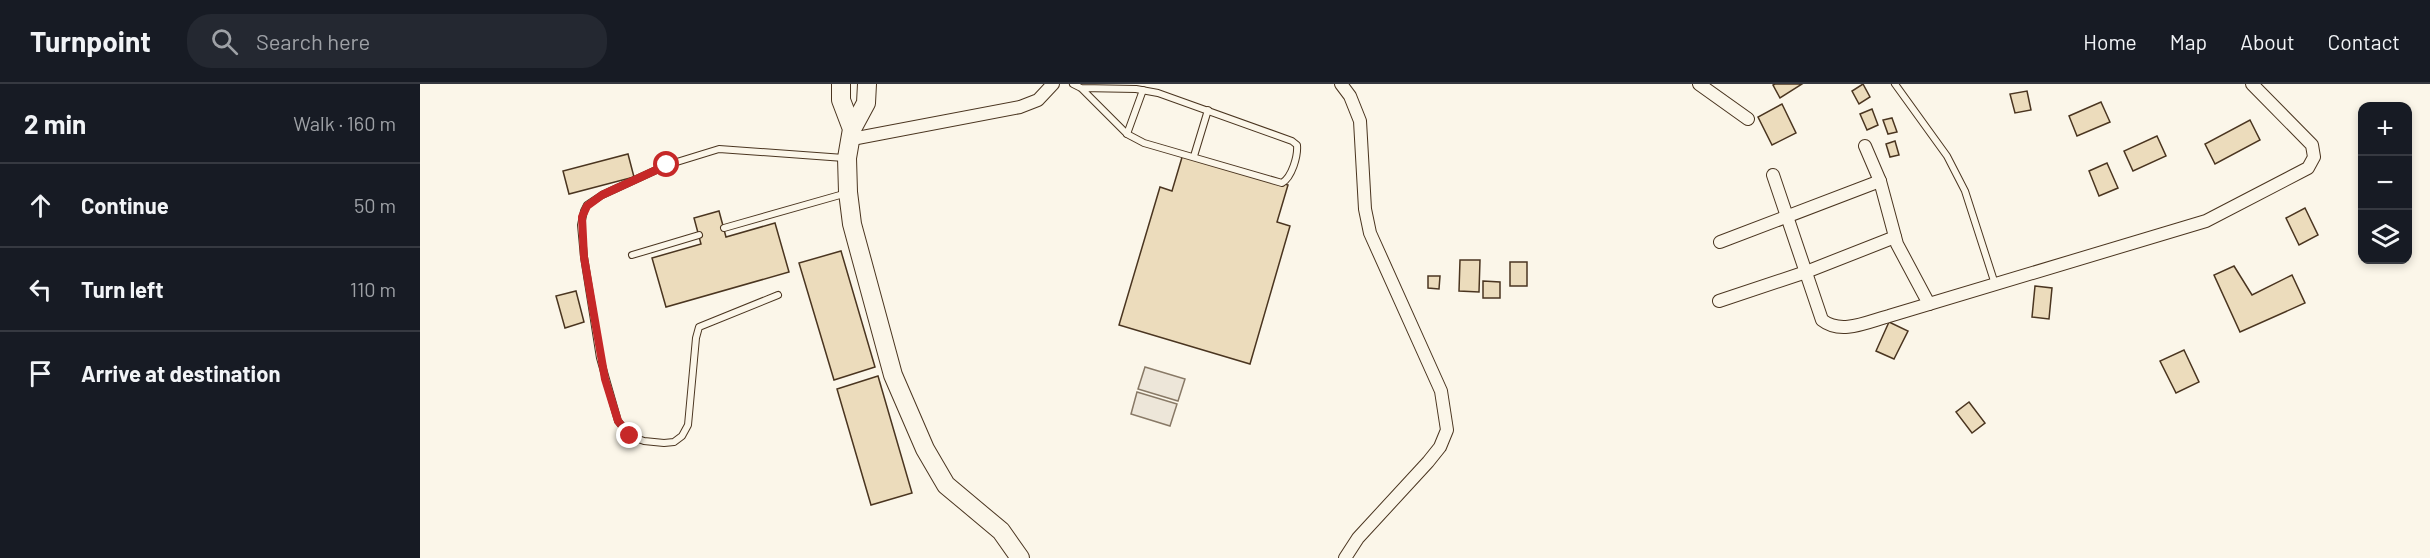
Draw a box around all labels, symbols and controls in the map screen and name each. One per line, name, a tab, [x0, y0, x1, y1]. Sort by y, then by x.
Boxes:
search box	[187, 14, 607, 68]
text: Turnpoint	[30, 24, 151, 58]
icon: search	[208, 25, 241, 58]
text: Search here	[256, 28, 370, 54]
text: Home	[2083, 29, 2137, 54]
text: Map	[2170, 29, 2207, 54]
text: About	[2240, 29, 2295, 54]
text: Contact	[2328, 29, 2400, 54]
map controls	[2358, 102, 2412, 264]
button: +	[2358, 102, 2412, 156]
text: 2 min	[24, 108, 86, 139]
text: Walk · 160 m	[293, 111, 396, 135]
route start	[653, 151, 679, 177]
button: −	[2358, 156, 2412, 210]
icon: ahead	[24, 189, 57, 222]
text: Continue	[81, 192, 169, 218]
text: 50 m	[354, 193, 396, 217]
button: layers	[2358, 210, 2412, 264]
icon: left	[24, 273, 57, 306]
text: Turn left	[81, 276, 164, 302]
text: 110 m	[350, 277, 396, 301]
icon: arrive	[24, 357, 57, 390]
text: Arrive at destination	[81, 360, 280, 386]
route end	[616, 422, 642, 448]

